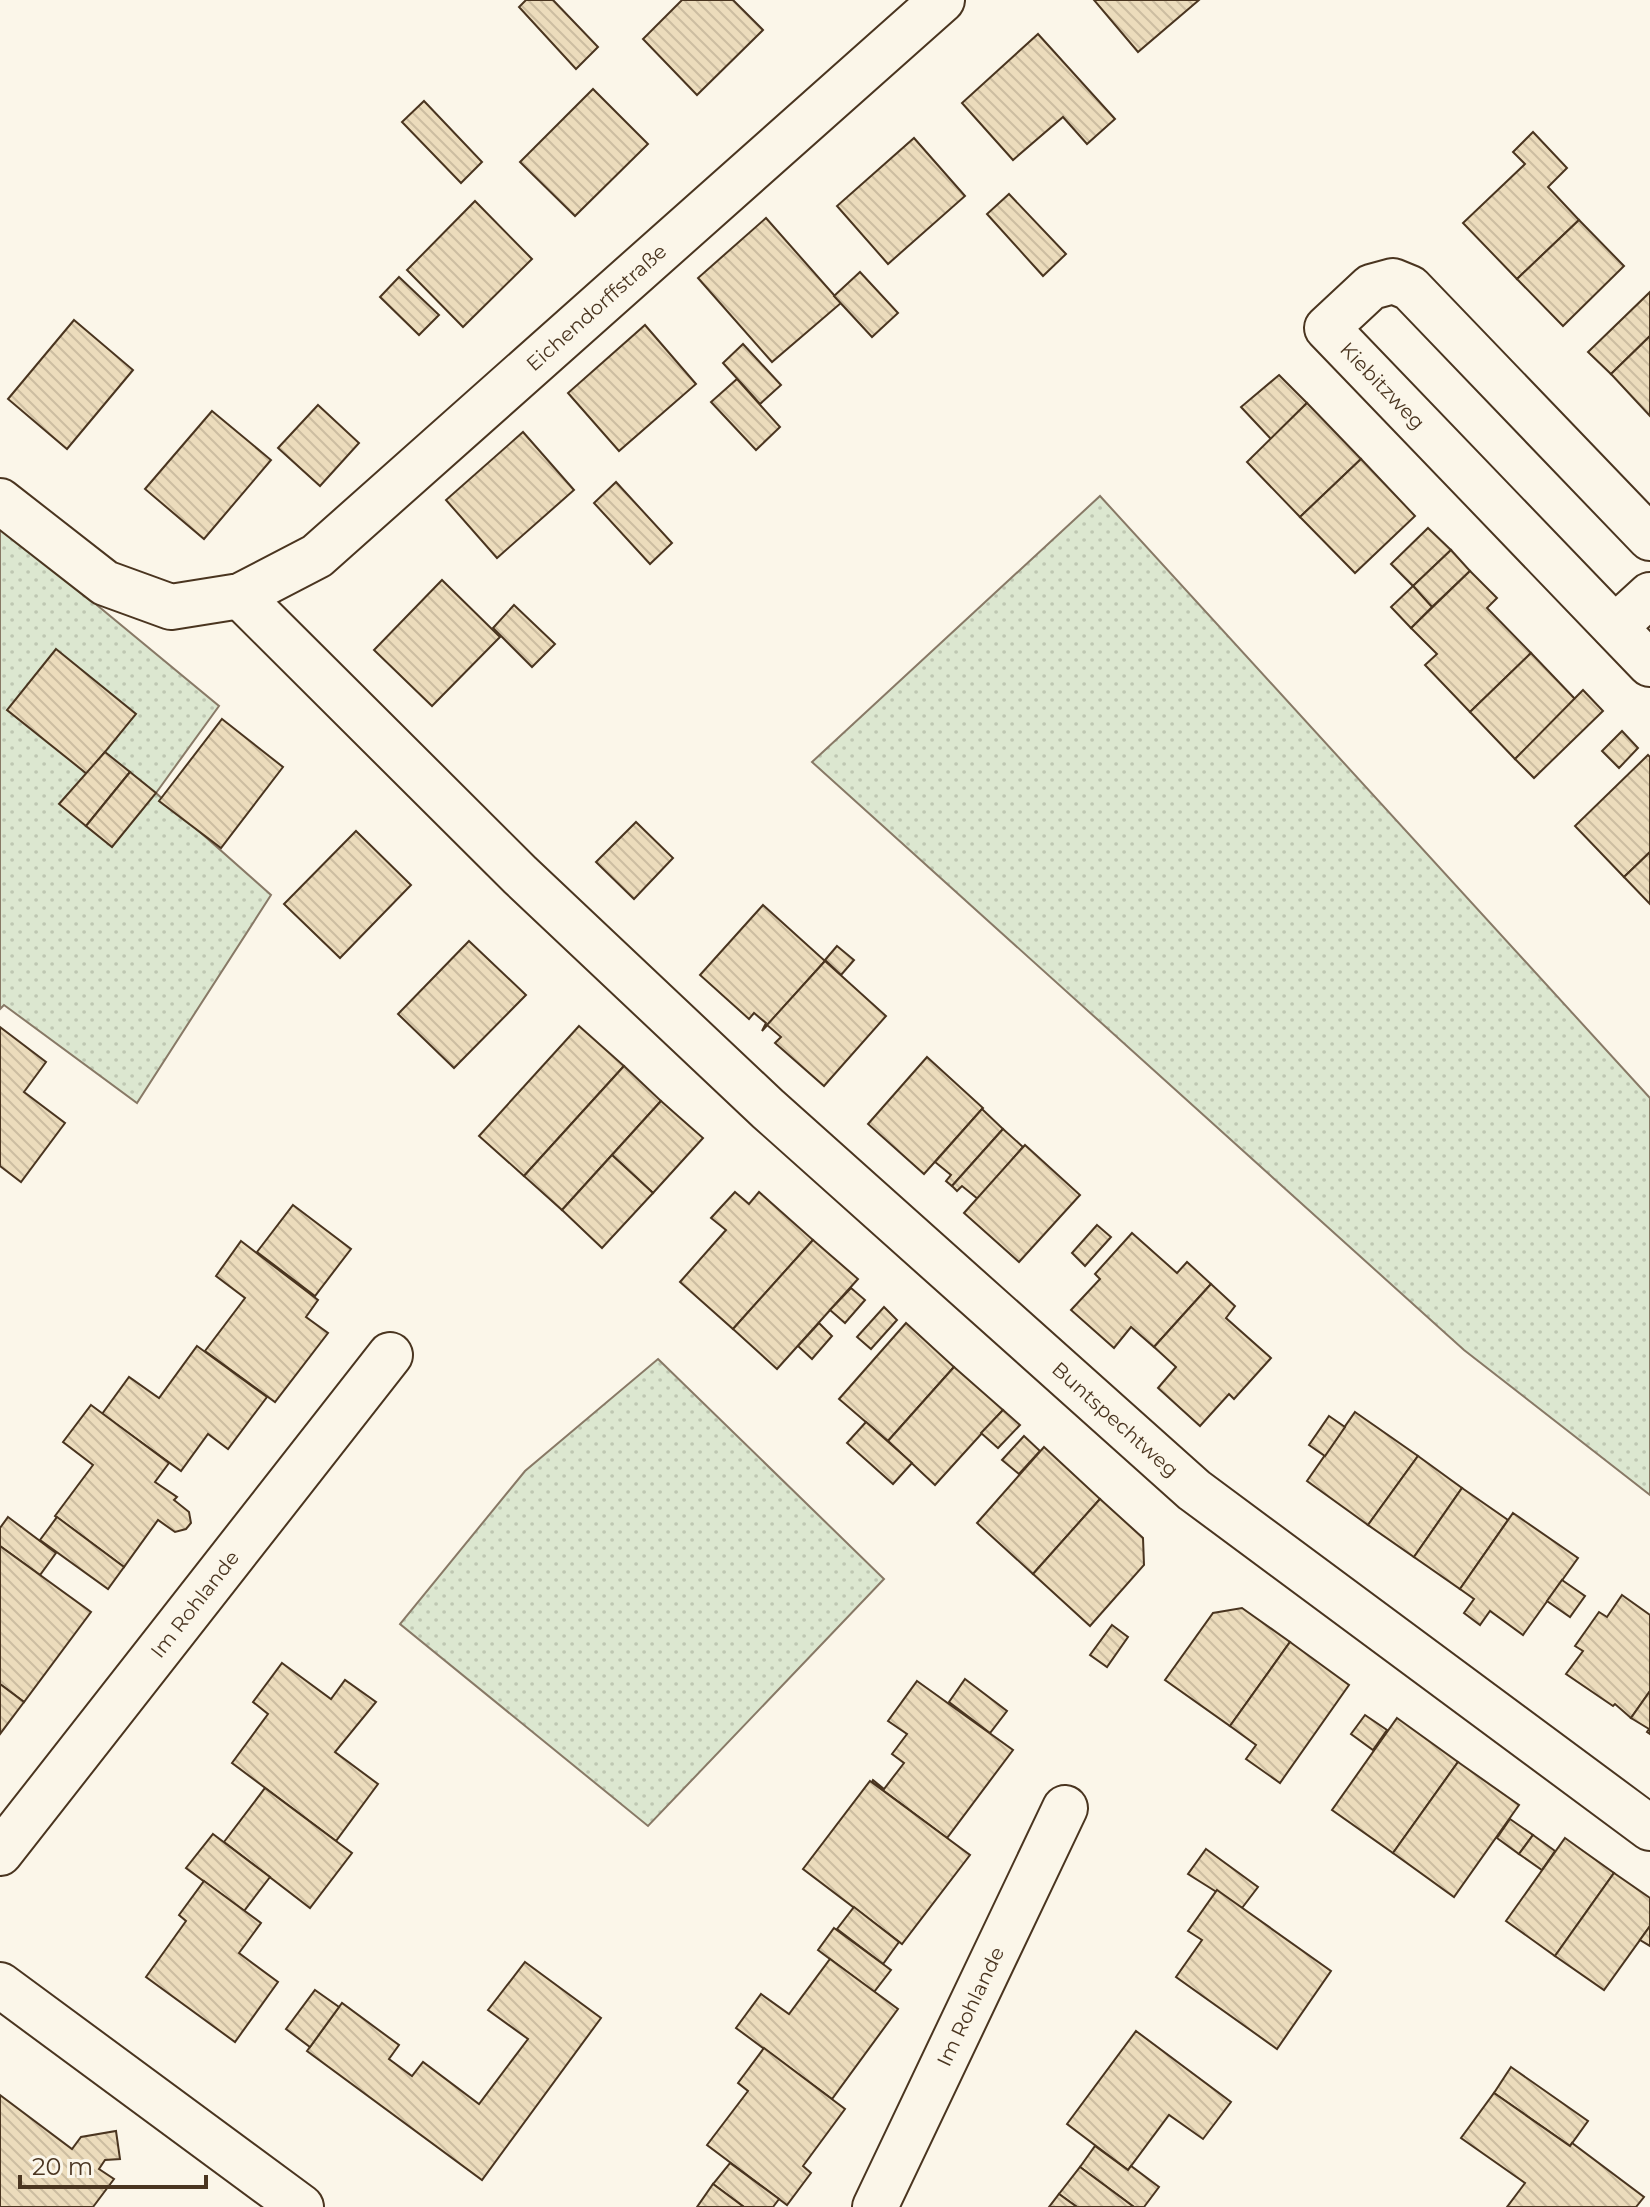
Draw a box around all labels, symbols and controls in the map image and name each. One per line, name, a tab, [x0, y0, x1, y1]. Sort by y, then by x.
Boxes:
street label: Eichendorffstraße	[521, 239, 671, 376]
street label: Kiebitzweg	[1335, 337, 1430, 434]
street label: Buntspechtweg	[1047, 1357, 1183, 1482]
street label: Im Rohlande	[145, 1546, 244, 1663]
street label: Im Rohlande	[932, 1943, 1009, 2070]
scale bar	[20, 2139, 206, 2189]
text: 20 m	[32, 2152, 93, 2181]

